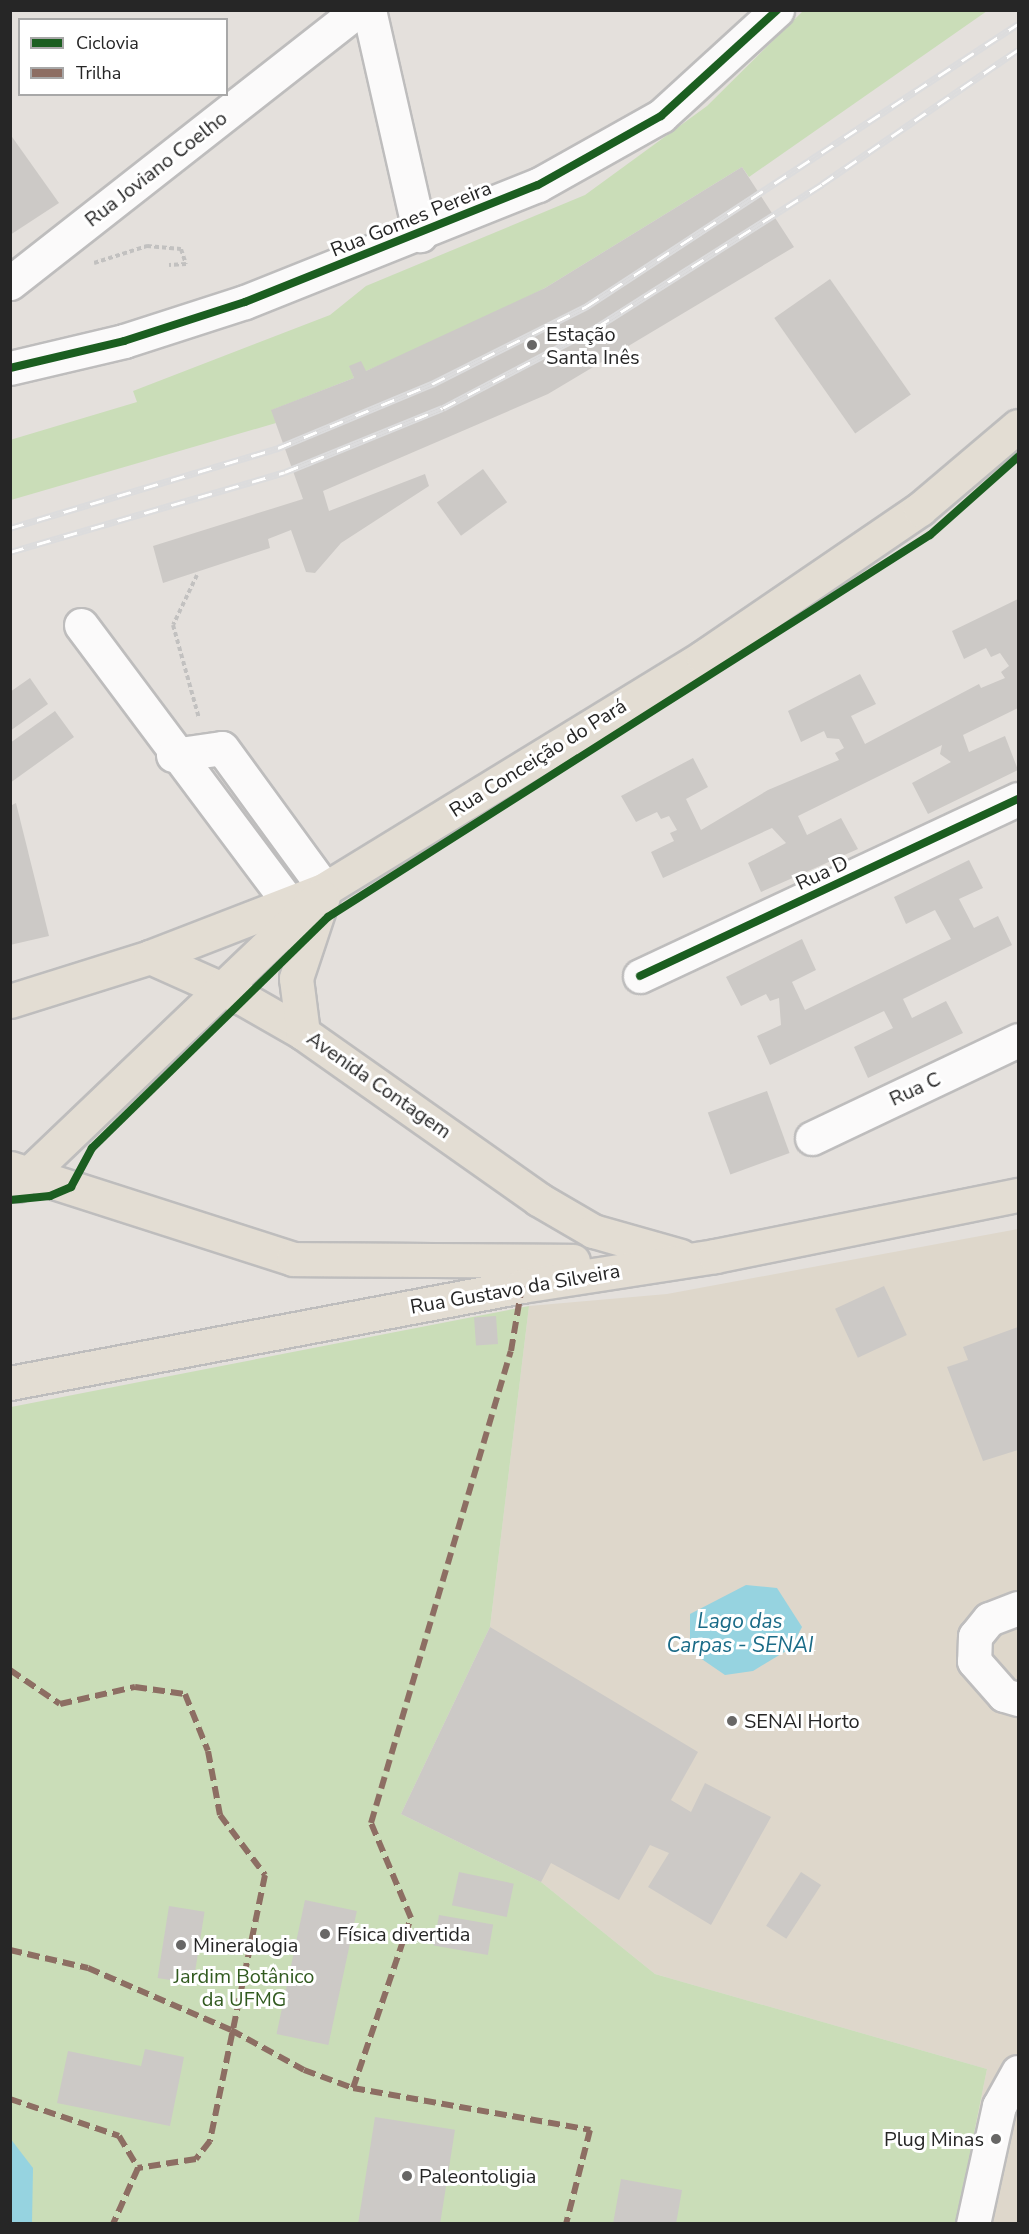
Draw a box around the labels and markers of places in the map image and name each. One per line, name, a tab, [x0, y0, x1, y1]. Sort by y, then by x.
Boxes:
place label: Estação Santa Inês	[546, 322, 640, 369]
marker: Estação Santa Inês	[523, 336, 541, 354]
place label: SENAI Horto	[744, 1709, 860, 1733]
marker: SENAI Horto	[725, 1714, 739, 1728]
place label: Física divertida	[337, 1922, 470, 1946]
marker: Física divertida	[318, 1927, 332, 1941]
place label: Mineralogia	[193, 1933, 298, 1957]
marker: Mineralogia	[174, 1938, 188, 1952]
place label: Plug Minas	[884, 2127, 984, 2151]
marker: Plug Minas	[989, 2132, 1003, 2146]
place label: Paleontoligia	[419, 2164, 536, 2188]
marker: Paleontoligia	[400, 2169, 414, 2183]

